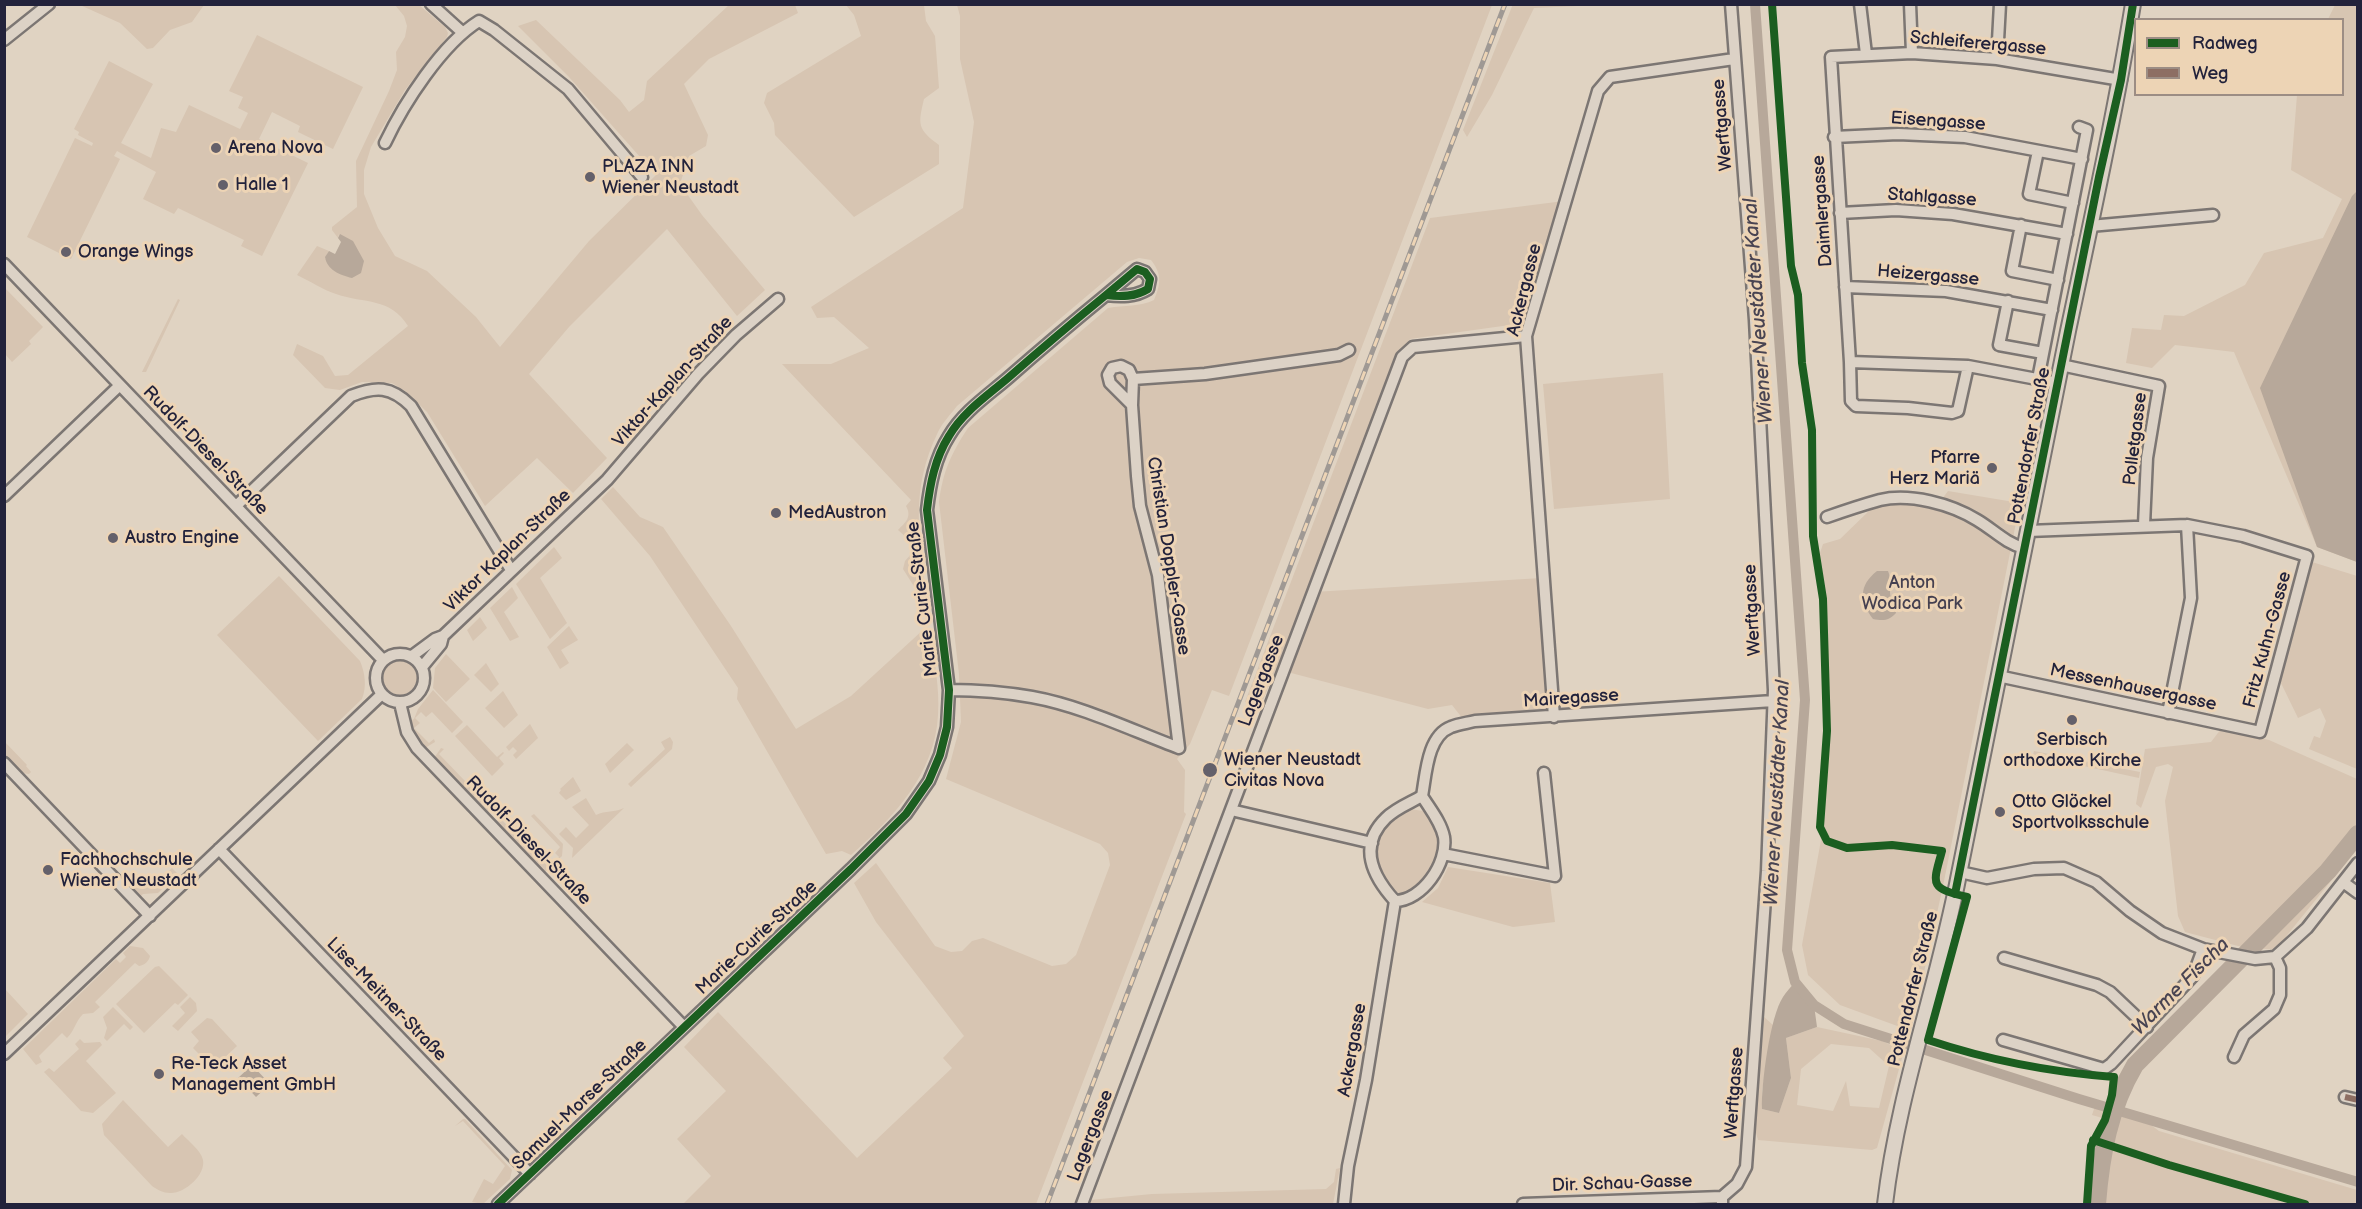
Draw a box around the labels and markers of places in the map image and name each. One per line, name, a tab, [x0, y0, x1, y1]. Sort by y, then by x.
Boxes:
place label: Arena Nova	[228, 137, 323, 159]
marker: Arena Nova	[209, 141, 223, 155]
place label: PLAZA INN Wiener Neustadt	[602, 156, 739, 198]
marker: PLAZA INN Wiener Neustadt	[583, 170, 597, 184]
place label: Halle 1	[235, 174, 289, 196]
marker: Halle 1	[216, 178, 230, 192]
place label: Orange Wings	[78, 241, 193, 263]
marker: Orange Wings	[59, 245, 73, 259]
place label: Pfarre Herz Mariä	[1889, 447, 1980, 490]
marker: Pfarre Herz Mariä	[1985, 461, 1999, 475]
place label: MedAustron	[788, 502, 886, 524]
marker: MedAustron	[769, 506, 783, 520]
place label: Austro Engine	[125, 527, 239, 549]
marker: Austro Engine	[106, 531, 120, 545]
marker: Serbisch orthodoxe Kirche	[2065, 713, 2079, 727]
place label: Serbisch orthodoxe Kirche	[2003, 729, 2141, 771]
place label: Wiener Neustadt Civitas Nova	[1224, 749, 1361, 792]
marker: Wiener Neustadt Civitas Nova	[1201, 761, 1219, 779]
place label: Otto Glöckel Sportvolksschule	[2012, 791, 2149, 834]
marker: Otto Glöckel Sportvolksschule	[1993, 805, 2007, 819]
place label: Fachhochschule Wiener Neustadt	[60, 849, 197, 892]
marker: Fachhochschule Wiener Neustadt	[41, 863, 55, 877]
place label: Re-Teck Asset Management GmbH	[171, 1053, 336, 1096]
marker: Re-Teck Asset Management GmbH	[152, 1067, 166, 1081]

